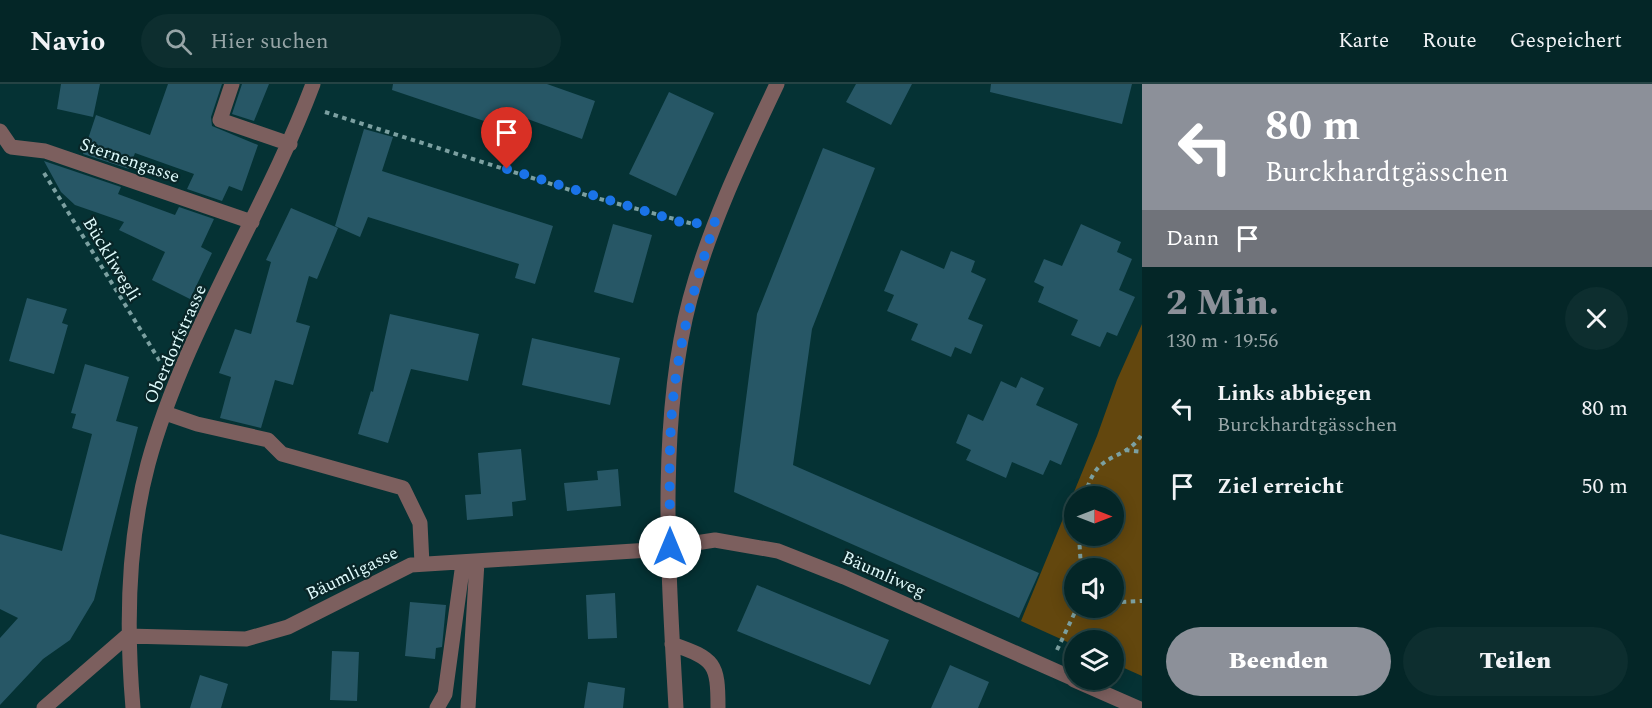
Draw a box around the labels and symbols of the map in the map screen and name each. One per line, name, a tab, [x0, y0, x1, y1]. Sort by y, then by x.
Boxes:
pin	[481, 107, 532, 169]
street label: Sternengasse	[76, 131, 183, 190]
street label: Bückliwegli	[76, 212, 147, 307]
street label: Oberdorfstrasse	[137, 280, 214, 408]
north arrow	[1064, 486, 1124, 546]
position arrow	[638, 515, 702, 579]
street label: Bäumligasse	[302, 539, 403, 607]
street label: Bäumliweg	[838, 544, 930, 605]

